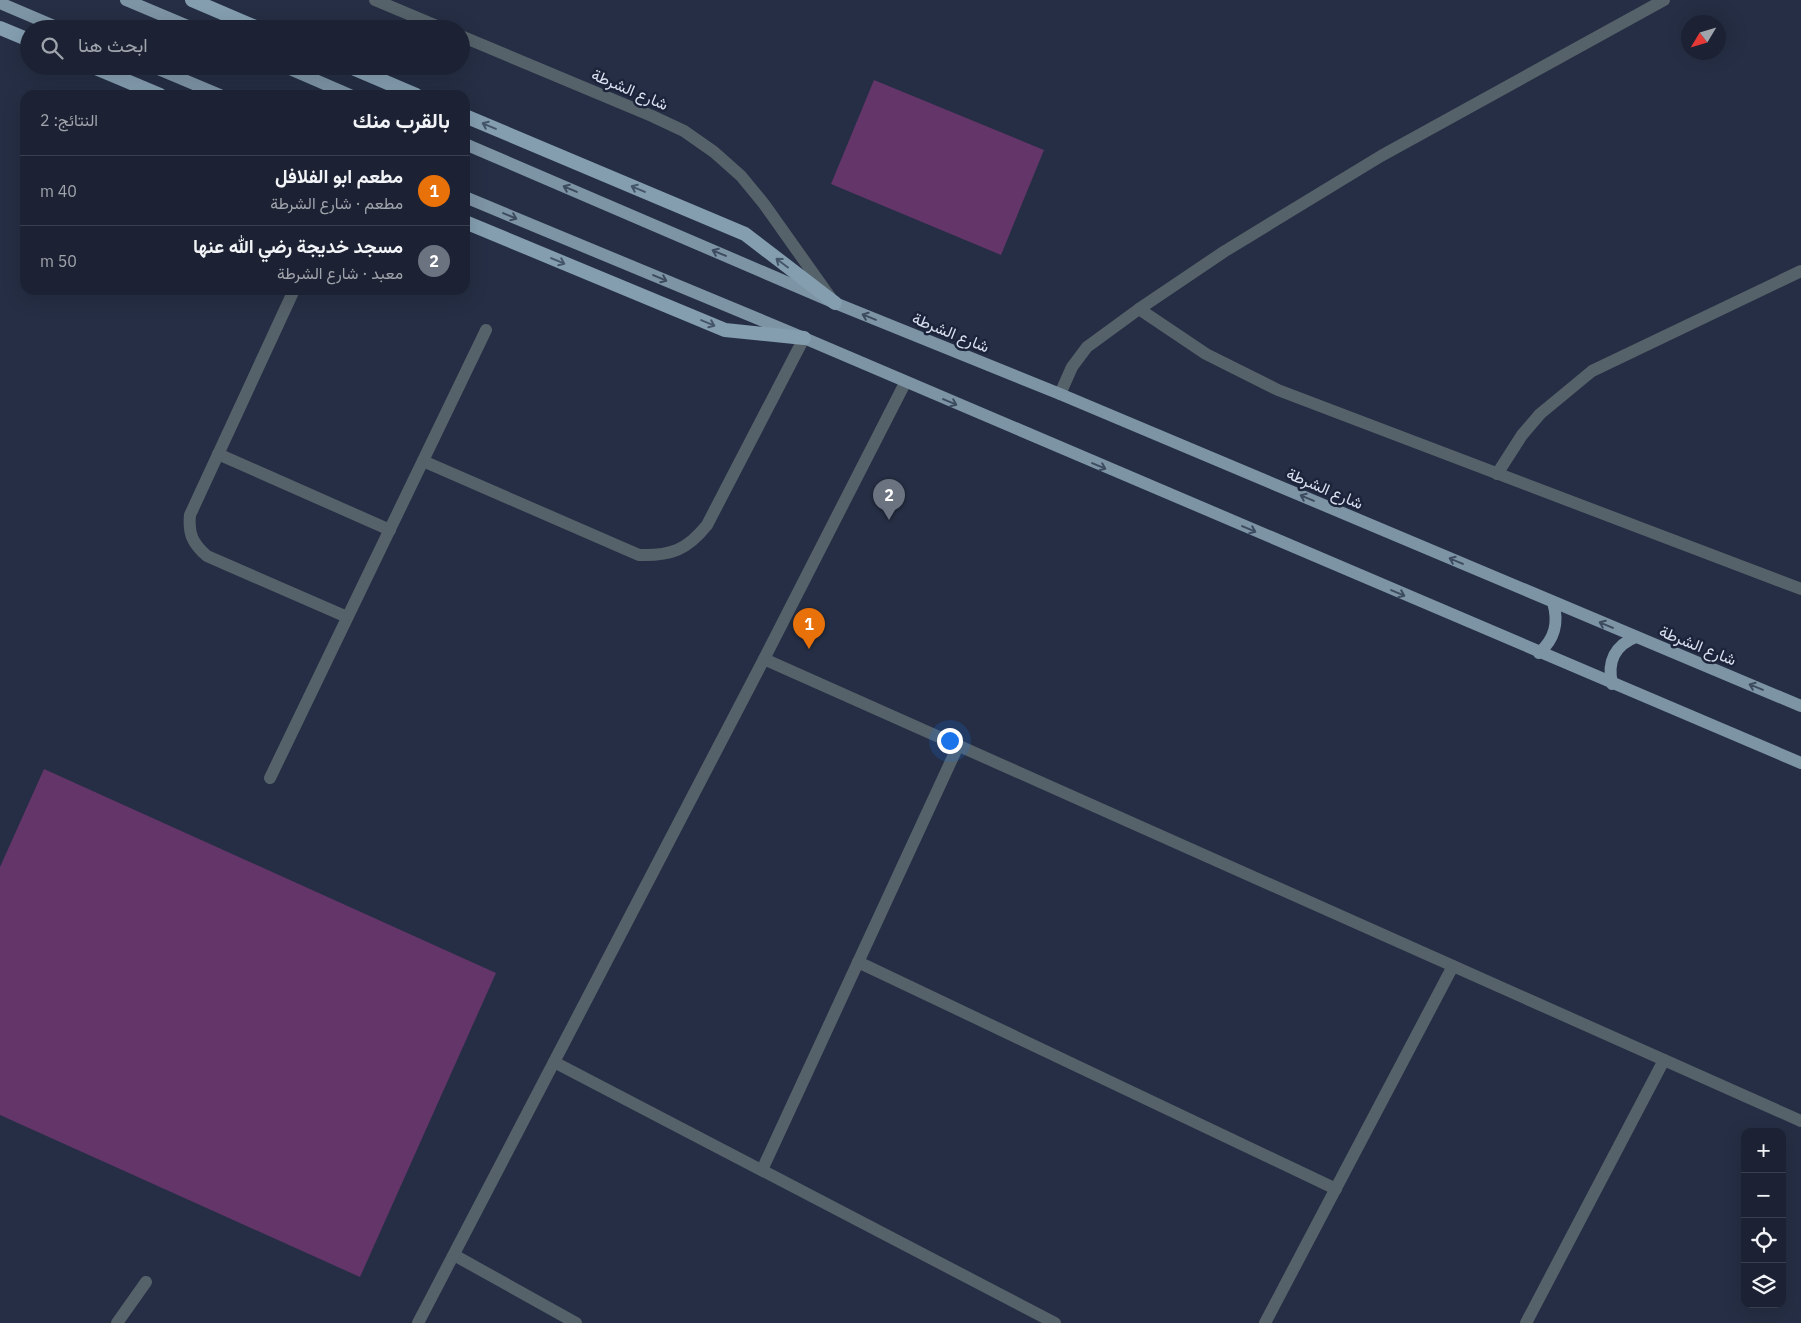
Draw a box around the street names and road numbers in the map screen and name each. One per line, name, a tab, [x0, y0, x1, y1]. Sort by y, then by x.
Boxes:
street label: شارع الشرطة	[588, 64, 671, 116]
street label: شارع الشرطة	[909, 307, 992, 358]
street label: شارع الشرطة	[1283, 463, 1366, 515]
street label: شارع الشرطة	[1656, 620, 1739, 671]

